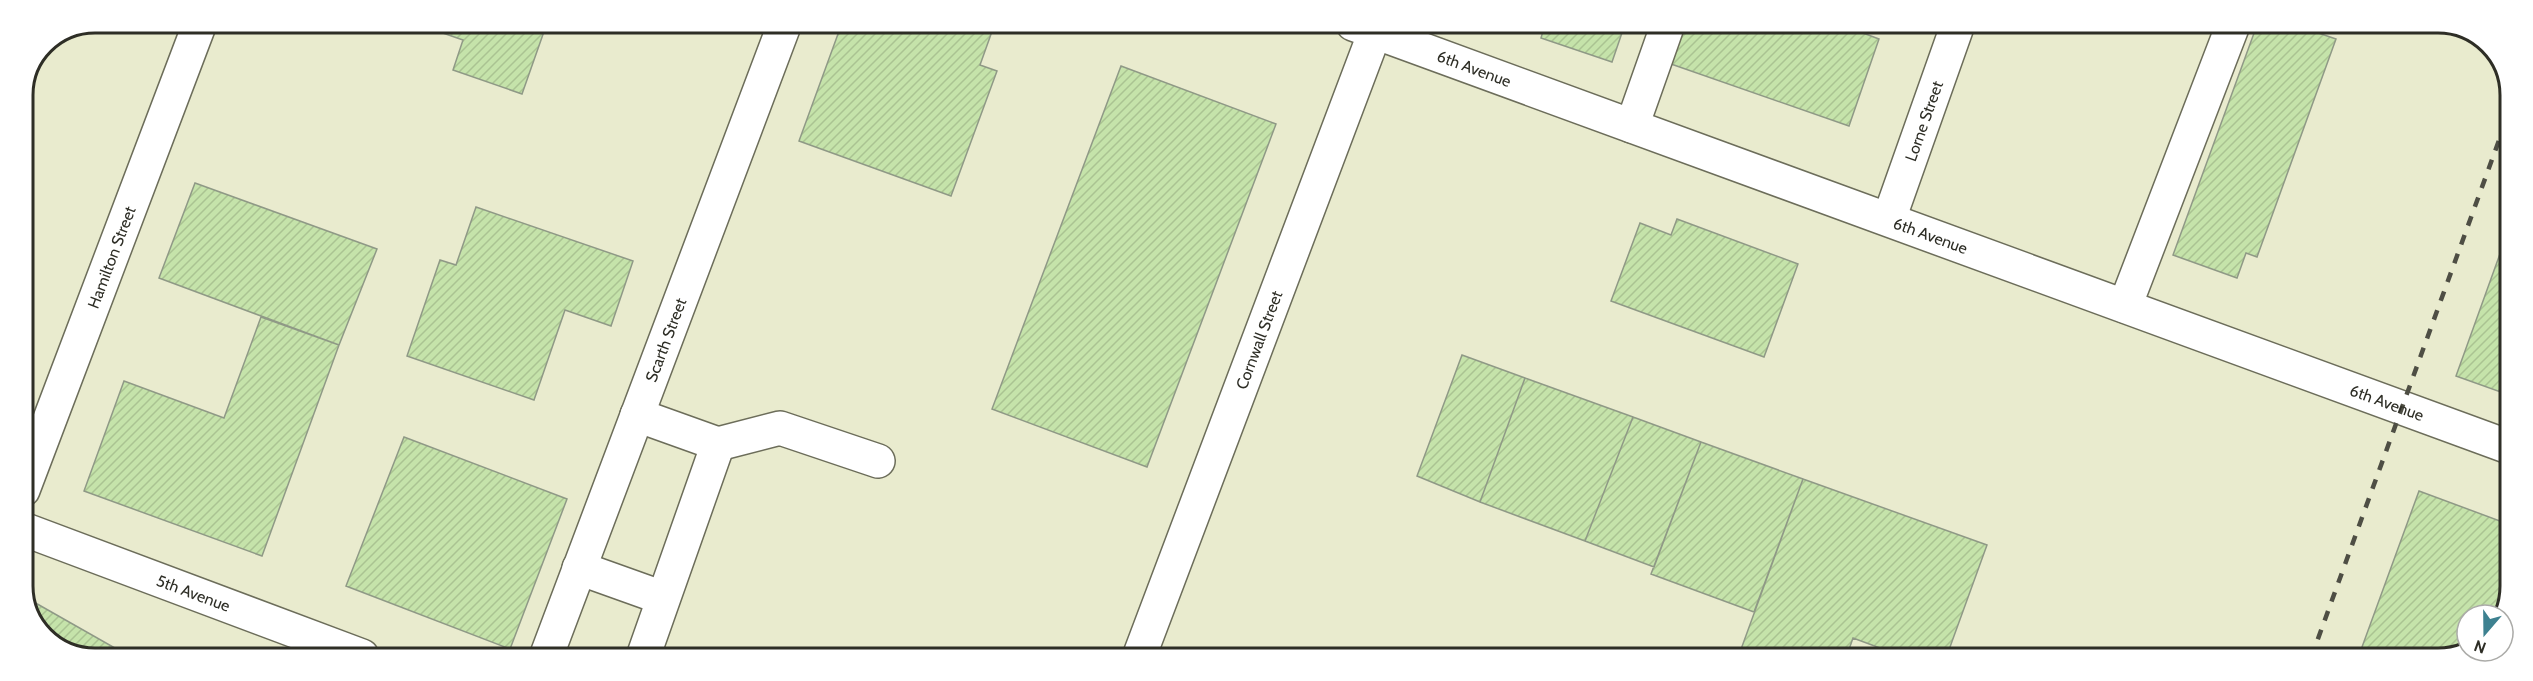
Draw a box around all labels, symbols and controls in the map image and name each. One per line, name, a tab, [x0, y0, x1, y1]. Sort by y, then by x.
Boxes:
street label: 6th Avenue	[1434, 47, 1514, 91]
street label: Lorne Street	[1901, 78, 1947, 164]
street label: Hamilton Street	[84, 203, 140, 311]
street label: 6th Avenue	[1891, 214, 1970, 258]
street label: Cornwall Street	[1232, 287, 1287, 392]
street label: Scarth Street	[642, 295, 691, 385]
street label: 6th Avenue	[2347, 381, 2426, 425]
street label: 5th Avenue	[154, 571, 233, 616]
north arrow	[2455, 603, 2515, 663]
text: N	[2471, 636, 2489, 657]

